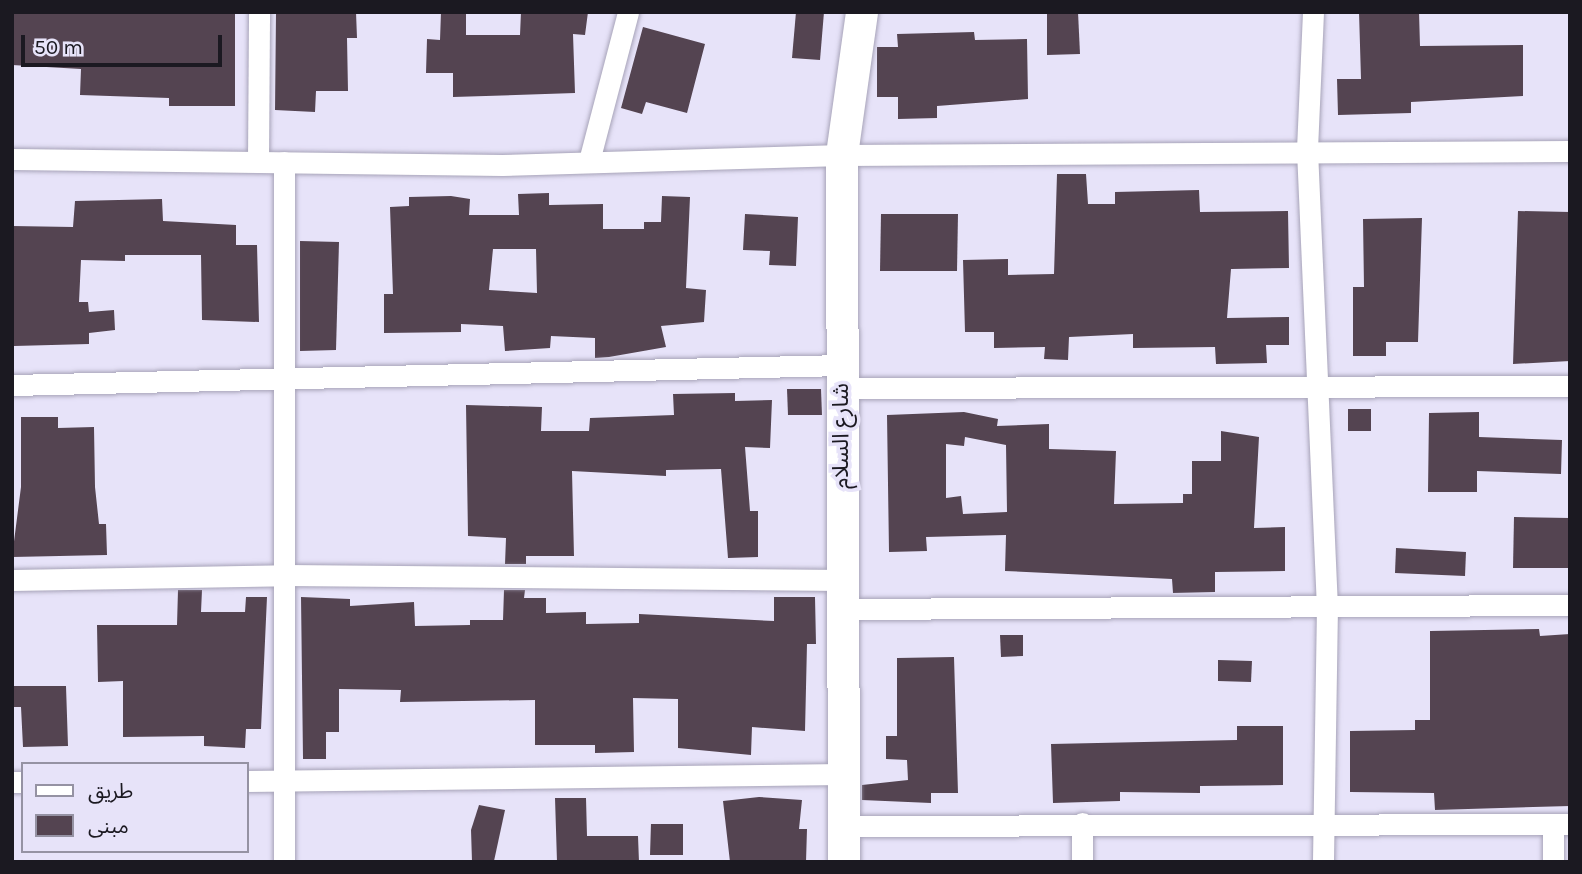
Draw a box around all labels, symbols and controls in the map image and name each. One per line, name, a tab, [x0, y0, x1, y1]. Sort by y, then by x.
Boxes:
scale bar	[24, 21, 226, 65]
text: 50 m	[34, 35, 83, 59]
street label: شارع السلام	[827, 383, 855, 489]
legend	[21, 762, 248, 853]
text: طريق	[88, 779, 133, 803]
text: مبنى	[88, 814, 129, 838]

